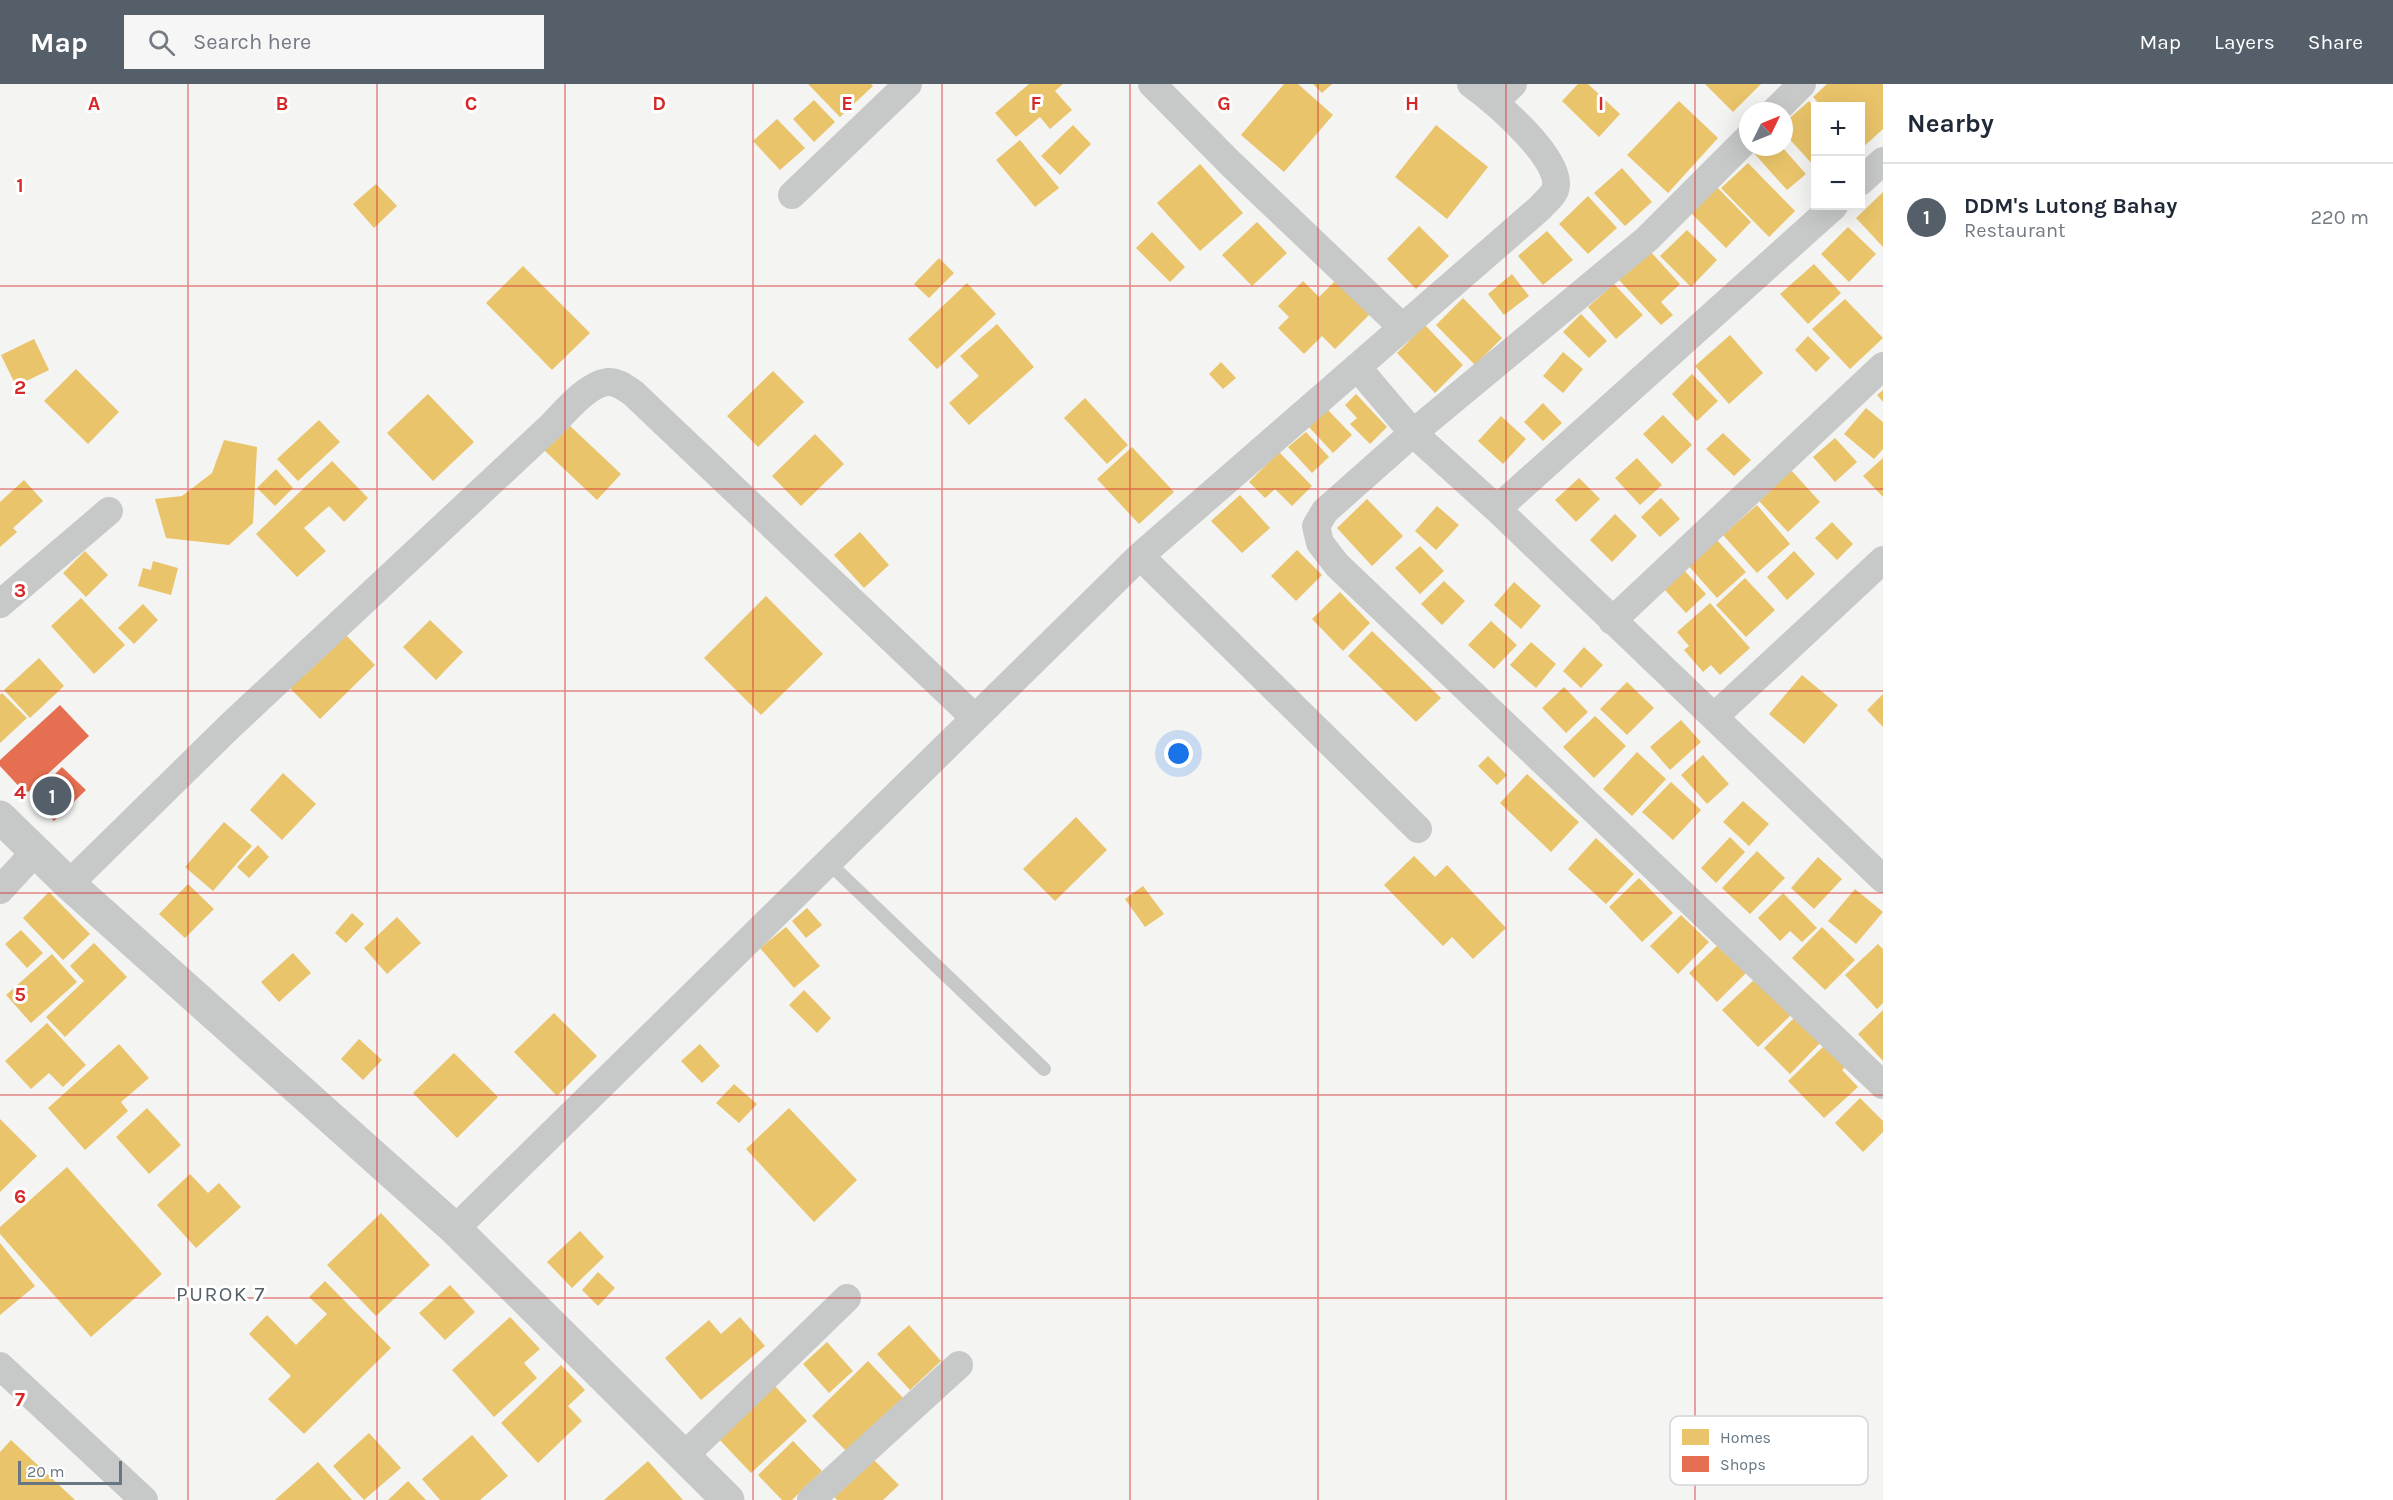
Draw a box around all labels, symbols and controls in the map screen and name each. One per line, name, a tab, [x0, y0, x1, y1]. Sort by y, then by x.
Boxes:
search box	[124, 15, 544, 69]
text: Map	[30, 26, 88, 59]
icon: search	[145, 26, 178, 59]
text: Search here	[193, 29, 311, 55]
text: Map	[2139, 30, 2181, 54]
text: Layers	[2214, 30, 2275, 54]
text: Share	[2308, 30, 2363, 54]
text: A	[88, 92, 101, 115]
text: B	[276, 92, 288, 115]
text: C	[465, 92, 477, 115]
text: D	[652, 92, 666, 115]
text: E	[841, 92, 853, 115]
text: F	[1031, 92, 1042, 115]
text: G	[1217, 92, 1231, 115]
text: H	[1405, 92, 1419, 115]
text: I	[1598, 92, 1604, 115]
north arrow	[1739, 102, 1793, 156]
map controls	[1811, 102, 1865, 210]
button: +	[1811, 102, 1865, 156]
text: Nearby	[1907, 108, 1994, 139]
button: −	[1811, 156, 1865, 210]
text: 1	[16, 174, 24, 197]
text: DDM's Lutong Bahay	[1964, 193, 2177, 219]
text: 1	[1923, 206, 1930, 229]
text: 220 m	[2310, 206, 2369, 229]
text: Restaurant	[1964, 219, 2066, 242]
text: 2	[14, 376, 26, 399]
text: 3	[14, 579, 26, 602]
your location	[1164, 739, 1193, 768]
pin: 1	[32, 774, 72, 818]
text: 4	[14, 781, 26, 804]
text: 5	[14, 983, 26, 1006]
text: 6	[14, 1185, 26, 1208]
district label: PUROK 7	[176, 1282, 266, 1306]
text: 7	[15, 1388, 25, 1411]
legend	[1670, 1416, 1868, 1485]
text: Homes	[1720, 1428, 1771, 1447]
text: Shops	[1720, 1455, 1766, 1474]
scale bar	[18, 1458, 122, 1486]
text: 20 m	[27, 1462, 65, 1481]

